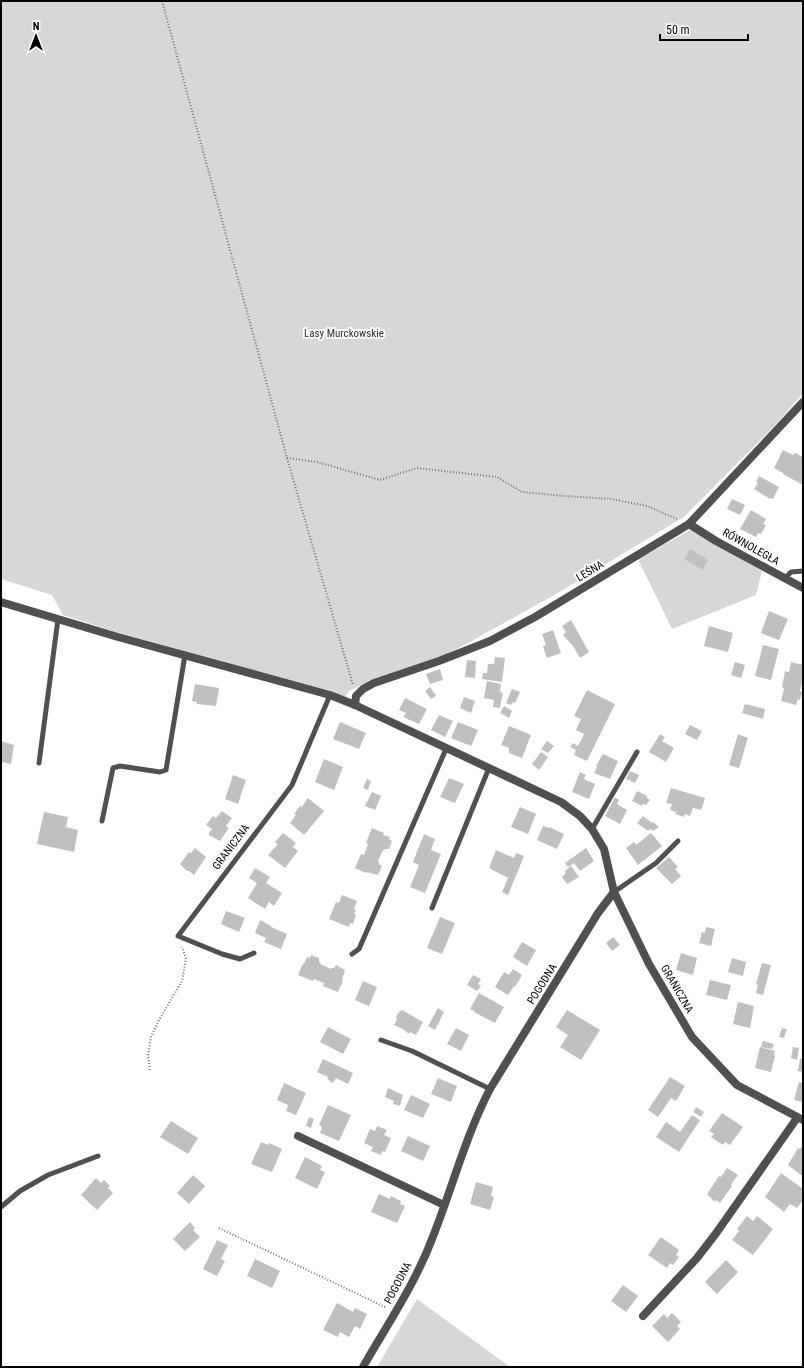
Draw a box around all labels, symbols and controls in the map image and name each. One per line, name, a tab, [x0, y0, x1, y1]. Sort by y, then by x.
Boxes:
north arrow	[16, 16, 56, 56]
scale bar	[660, 16, 748, 42]
text: N	[33, 20, 40, 33]
text: 50 m	[666, 23, 690, 37]
park label: Lasy Murckowskie	[304, 327, 384, 340]
street label: RÓWNOLEGŁA	[720, 526, 782, 568]
street label: LEŚNA	[574, 557, 607, 584]
street label: GRANICZNA	[210, 821, 253, 872]
street label: POGODNA	[524, 961, 560, 1007]
street label: GRANICZNA	[658, 963, 696, 1016]
street label: POGODNA	[382, 1259, 415, 1306]

